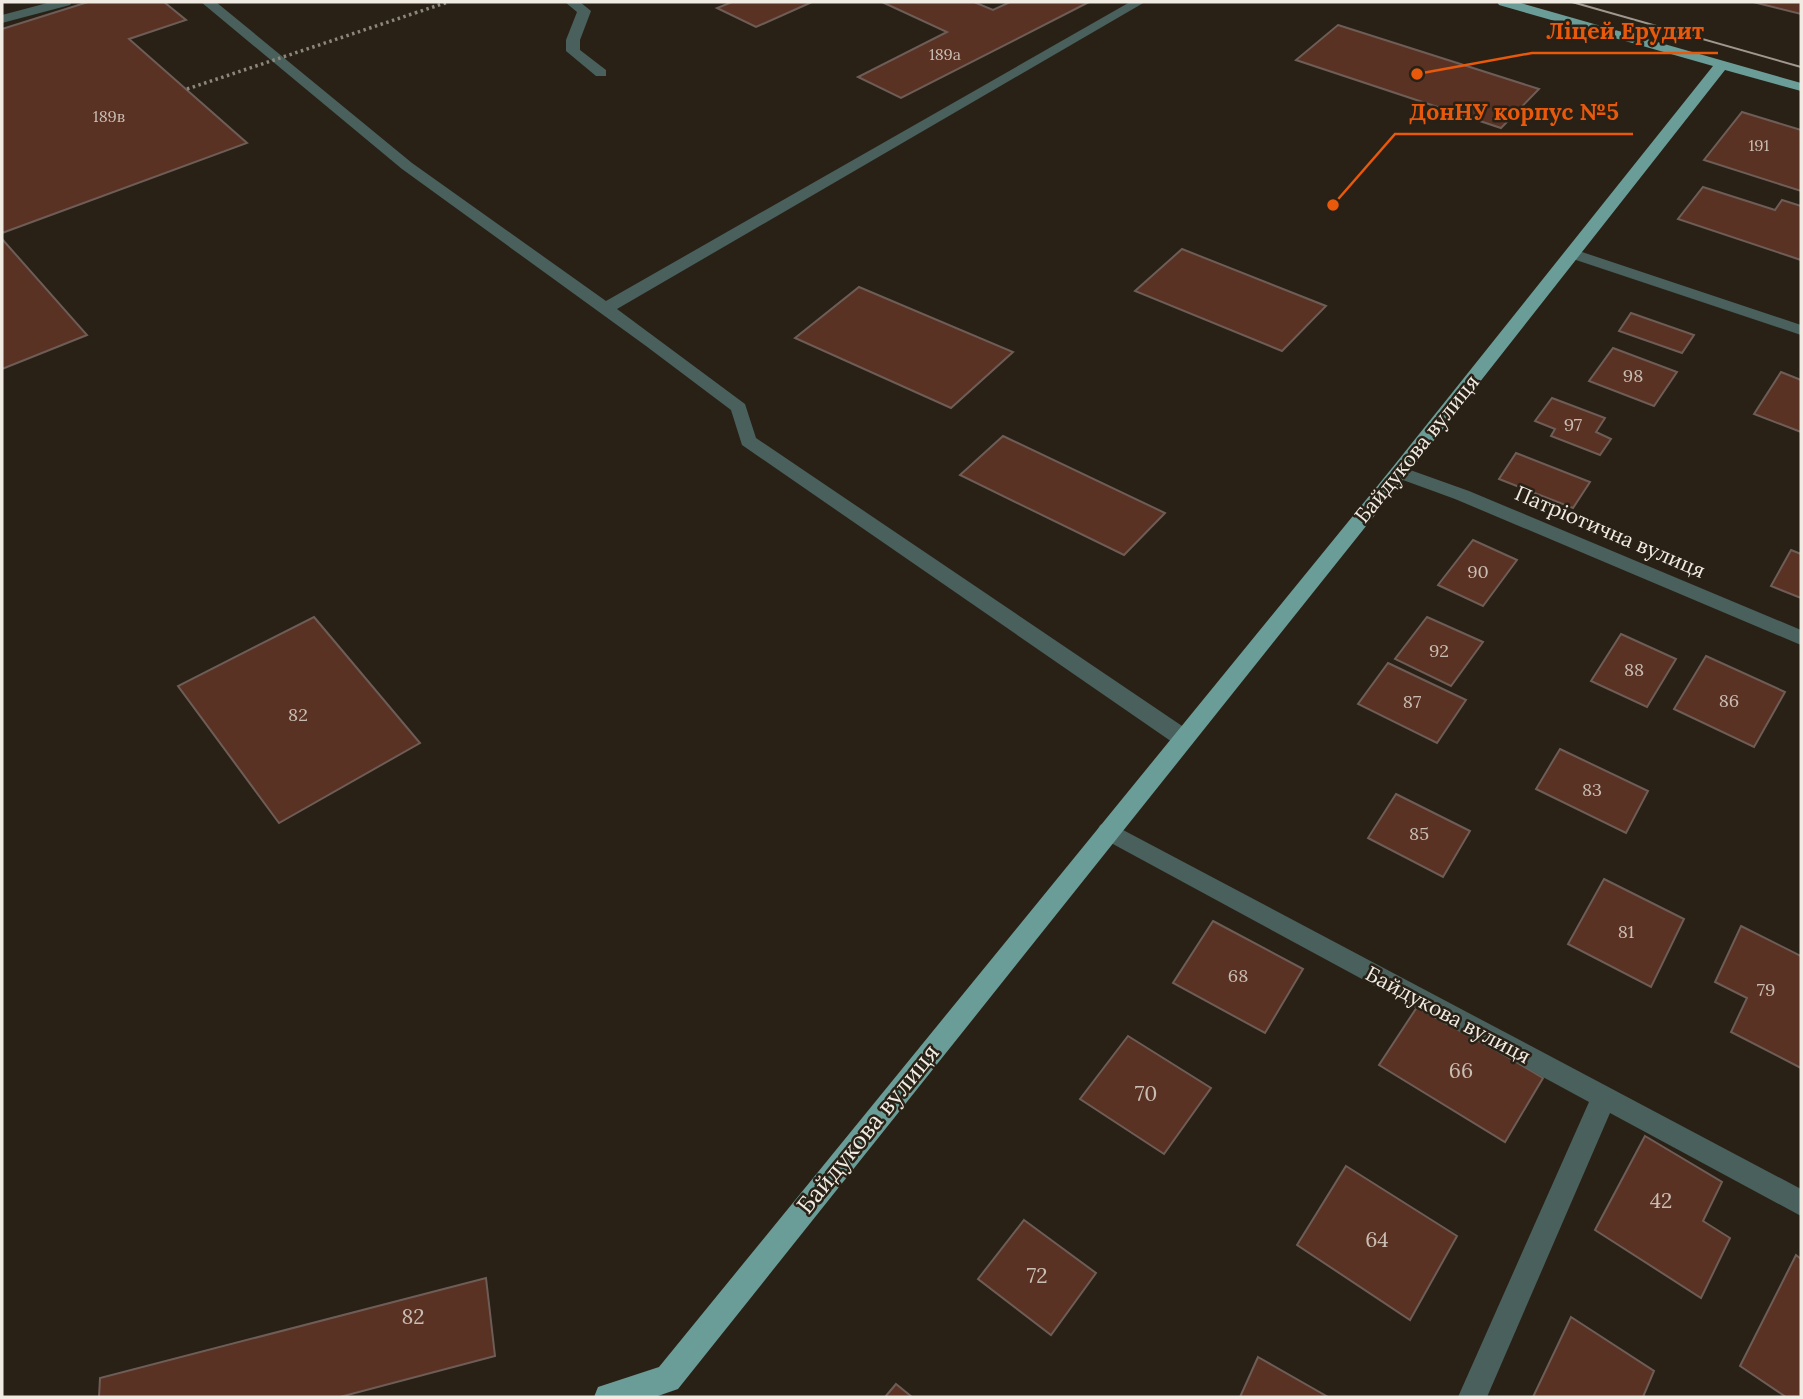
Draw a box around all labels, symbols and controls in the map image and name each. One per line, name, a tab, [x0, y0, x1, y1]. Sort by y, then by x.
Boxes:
callout: Ліцей Ерудит	[1532, 9, 1718, 53]
text: Ліцей Ерудит	[1546, 16, 1704, 45]
house number: 189а	[929, 44, 961, 64]
callout: ДонНУ корпус №5	[1395, 90, 1633, 134]
text: ДонНУ корпус №5	[1409, 97, 1619, 126]
house number: 189в	[93, 106, 125, 126]
house number: 191	[1749, 135, 1770, 155]
house number: 98	[1623, 364, 1643, 387]
street label: Байдукова вулиця	[1348, 369, 1485, 528]
house number: 97	[1564, 413, 1582, 436]
street label: Патріотична вулиця	[1511, 479, 1710, 584]
house number: 90	[1467, 560, 1489, 583]
house number: 92	[1429, 639, 1449, 662]
house number: 88	[1624, 658, 1644, 681]
house number: 86	[1719, 689, 1739, 712]
house number: 87	[1403, 690, 1421, 713]
house number: 82	[288, 703, 308, 726]
house number: 83	[1582, 778, 1602, 801]
house number: 85	[1409, 822, 1429, 845]
house number: 81	[1618, 920, 1634, 943]
street label: Байдукова вулиця	[1361, 960, 1535, 1069]
house number: 68	[1228, 964, 1248, 987]
house number: 79	[1757, 978, 1775, 1001]
street label: Байдукова вулиця	[790, 1038, 946, 1220]
house number: 66	[1449, 1057, 1473, 1084]
house number: 70	[1135, 1080, 1157, 1107]
house number: 42	[1650, 1187, 1672, 1214]
house number: 64	[1365, 1226, 1389, 1253]
house number: 72	[1027, 1262, 1047, 1289]
house number: 82	[401, 1303, 425, 1330]

